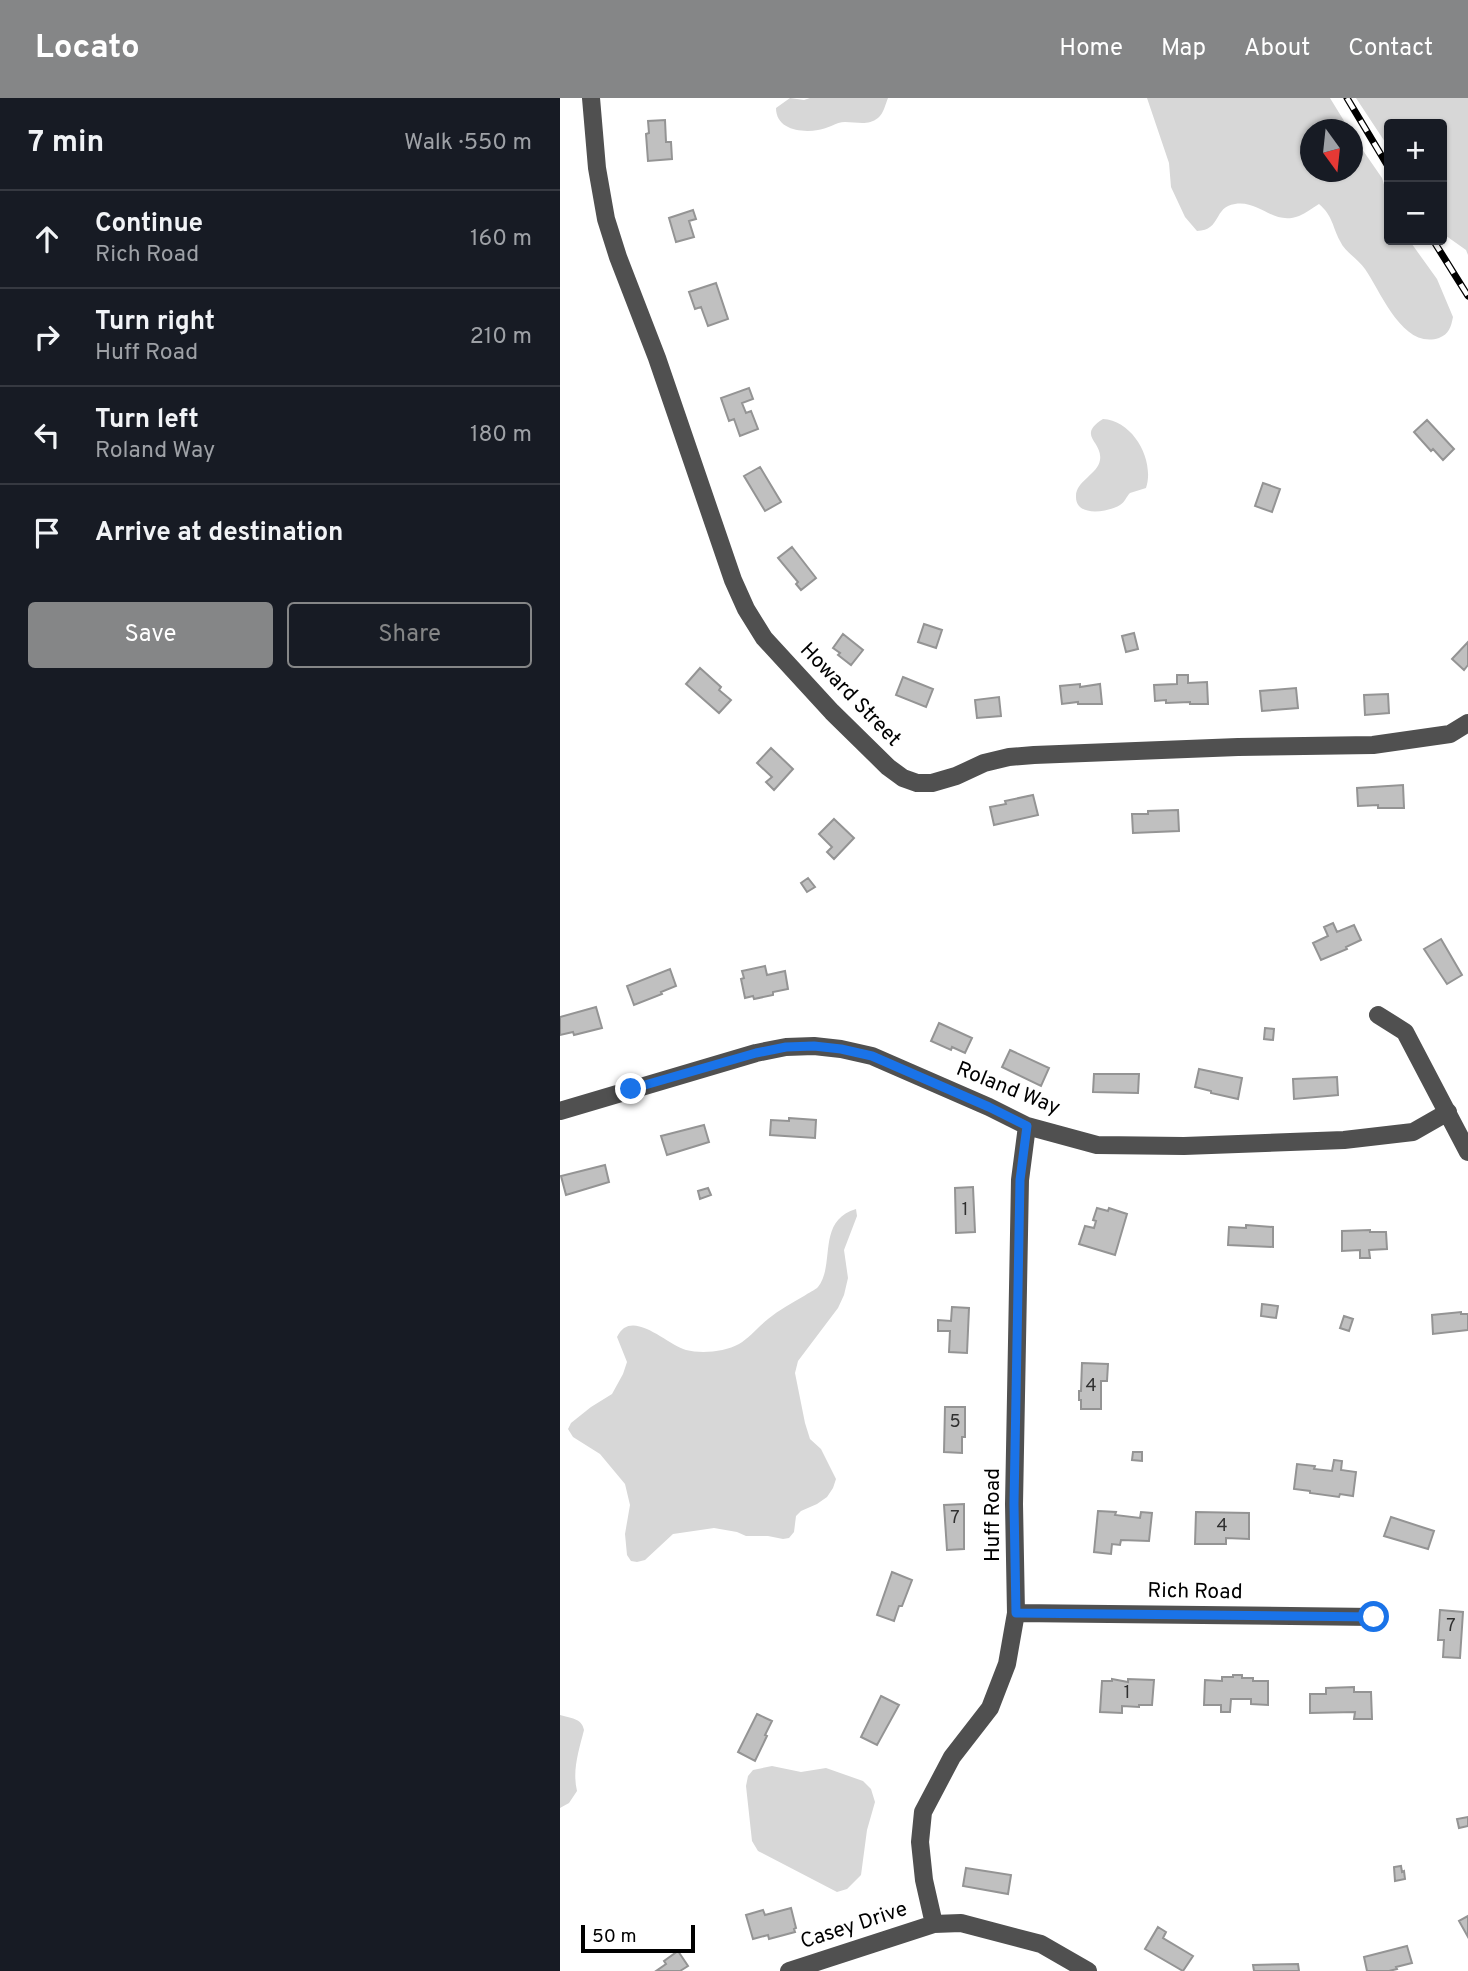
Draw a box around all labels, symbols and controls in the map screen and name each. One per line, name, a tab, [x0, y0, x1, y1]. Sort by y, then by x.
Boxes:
text: Locato	[35, 28, 140, 70]
text: Home	[1059, 34, 1123, 64]
text: Map	[1161, 34, 1206, 64]
text: About	[1244, 34, 1310, 64]
text: Contact	[1348, 34, 1433, 64]
north arrow	[1300, 119, 1363, 182]
map controls	[1384, 119, 1447, 245]
button: +	[1384, 119, 1447, 182]
text: 7 min	[28, 125, 104, 162]
text: Walk · 550 m	[404, 129, 532, 158]
button: −	[1384, 182, 1447, 245]
text: Continue	[95, 208, 203, 241]
icon: ahead	[28, 220, 66, 258]
text: 160 m	[470, 225, 532, 254]
text: Rich Road	[95, 241, 199, 270]
text: Turn right	[95, 306, 215, 339]
icon: right	[28, 318, 66, 356]
text: 210 m	[470, 323, 532, 352]
text: Huff Road	[95, 339, 198, 368]
text: Turn left	[95, 404, 199, 437]
icon: left	[28, 416, 66, 454]
text: 180 m	[470, 421, 532, 450]
text: Roland Way	[95, 437, 215, 466]
icon: arrive	[28, 514, 66, 552]
text: Arrive at destination	[95, 517, 343, 550]
button: Save	[28, 602, 273, 668]
button: Share	[287, 602, 532, 668]
street label: Howard Street	[794, 637, 906, 753]
street label: Roland Way	[952, 1056, 1064, 1122]
route end	[615, 1073, 646, 1104]
house number: 1	[962, 1199, 968, 1222]
house number: 4	[1085, 1375, 1097, 1398]
house number: 5	[949, 1411, 961, 1434]
street label: Huff Road	[980, 1468, 1007, 1562]
house number: 7	[950, 1507, 960, 1530]
house number: 4	[1216, 1515, 1228, 1538]
street label: Rich Road	[1147, 1578, 1243, 1606]
route start	[1358, 1601, 1389, 1632]
house number: 7	[1446, 1615, 1456, 1638]
house number: 1	[1124, 1682, 1130, 1705]
street label: Casey Drive	[797, 1896, 911, 1956]
scale bar	[581, 1922, 695, 1954]
text: 50 m	[592, 1925, 637, 1949]

